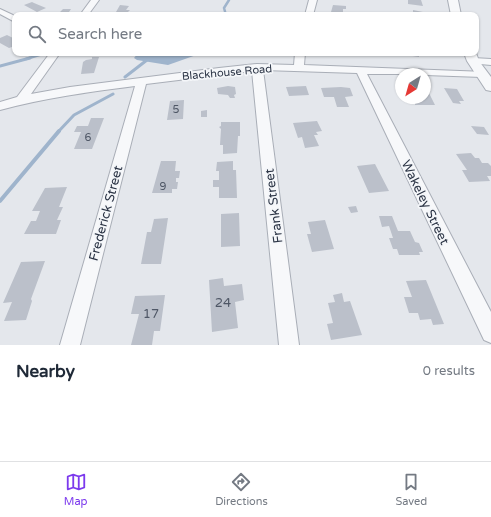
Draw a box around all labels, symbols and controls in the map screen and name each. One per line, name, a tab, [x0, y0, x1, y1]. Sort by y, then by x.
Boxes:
search box	[12, 12, 479, 56]
icon: search	[26, 23, 48, 45]
text: Search here	[58, 25, 142, 43]
street label: Blackhouse Road	[181, 62, 273, 83]
north arrow	[395, 68, 431, 104]
house number: 5	[173, 103, 180, 116]
house number: 6	[85, 131, 92, 144]
street label: Wakeley Street	[398, 157, 453, 247]
street label: Frederick Street	[86, 164, 126, 263]
street label: Frank Street	[261, 167, 287, 244]
house number: 9	[160, 180, 167, 193]
house number: 24	[215, 295, 231, 311]
house number: 17	[143, 306, 159, 322]
text: Nearby	[16, 361, 75, 382]
text: 0 results	[423, 363, 475, 379]
tab: Map	[64, 471, 88, 508]
tab: Directions	[215, 471, 268, 508]
tab: Saved	[395, 471, 427, 508]

